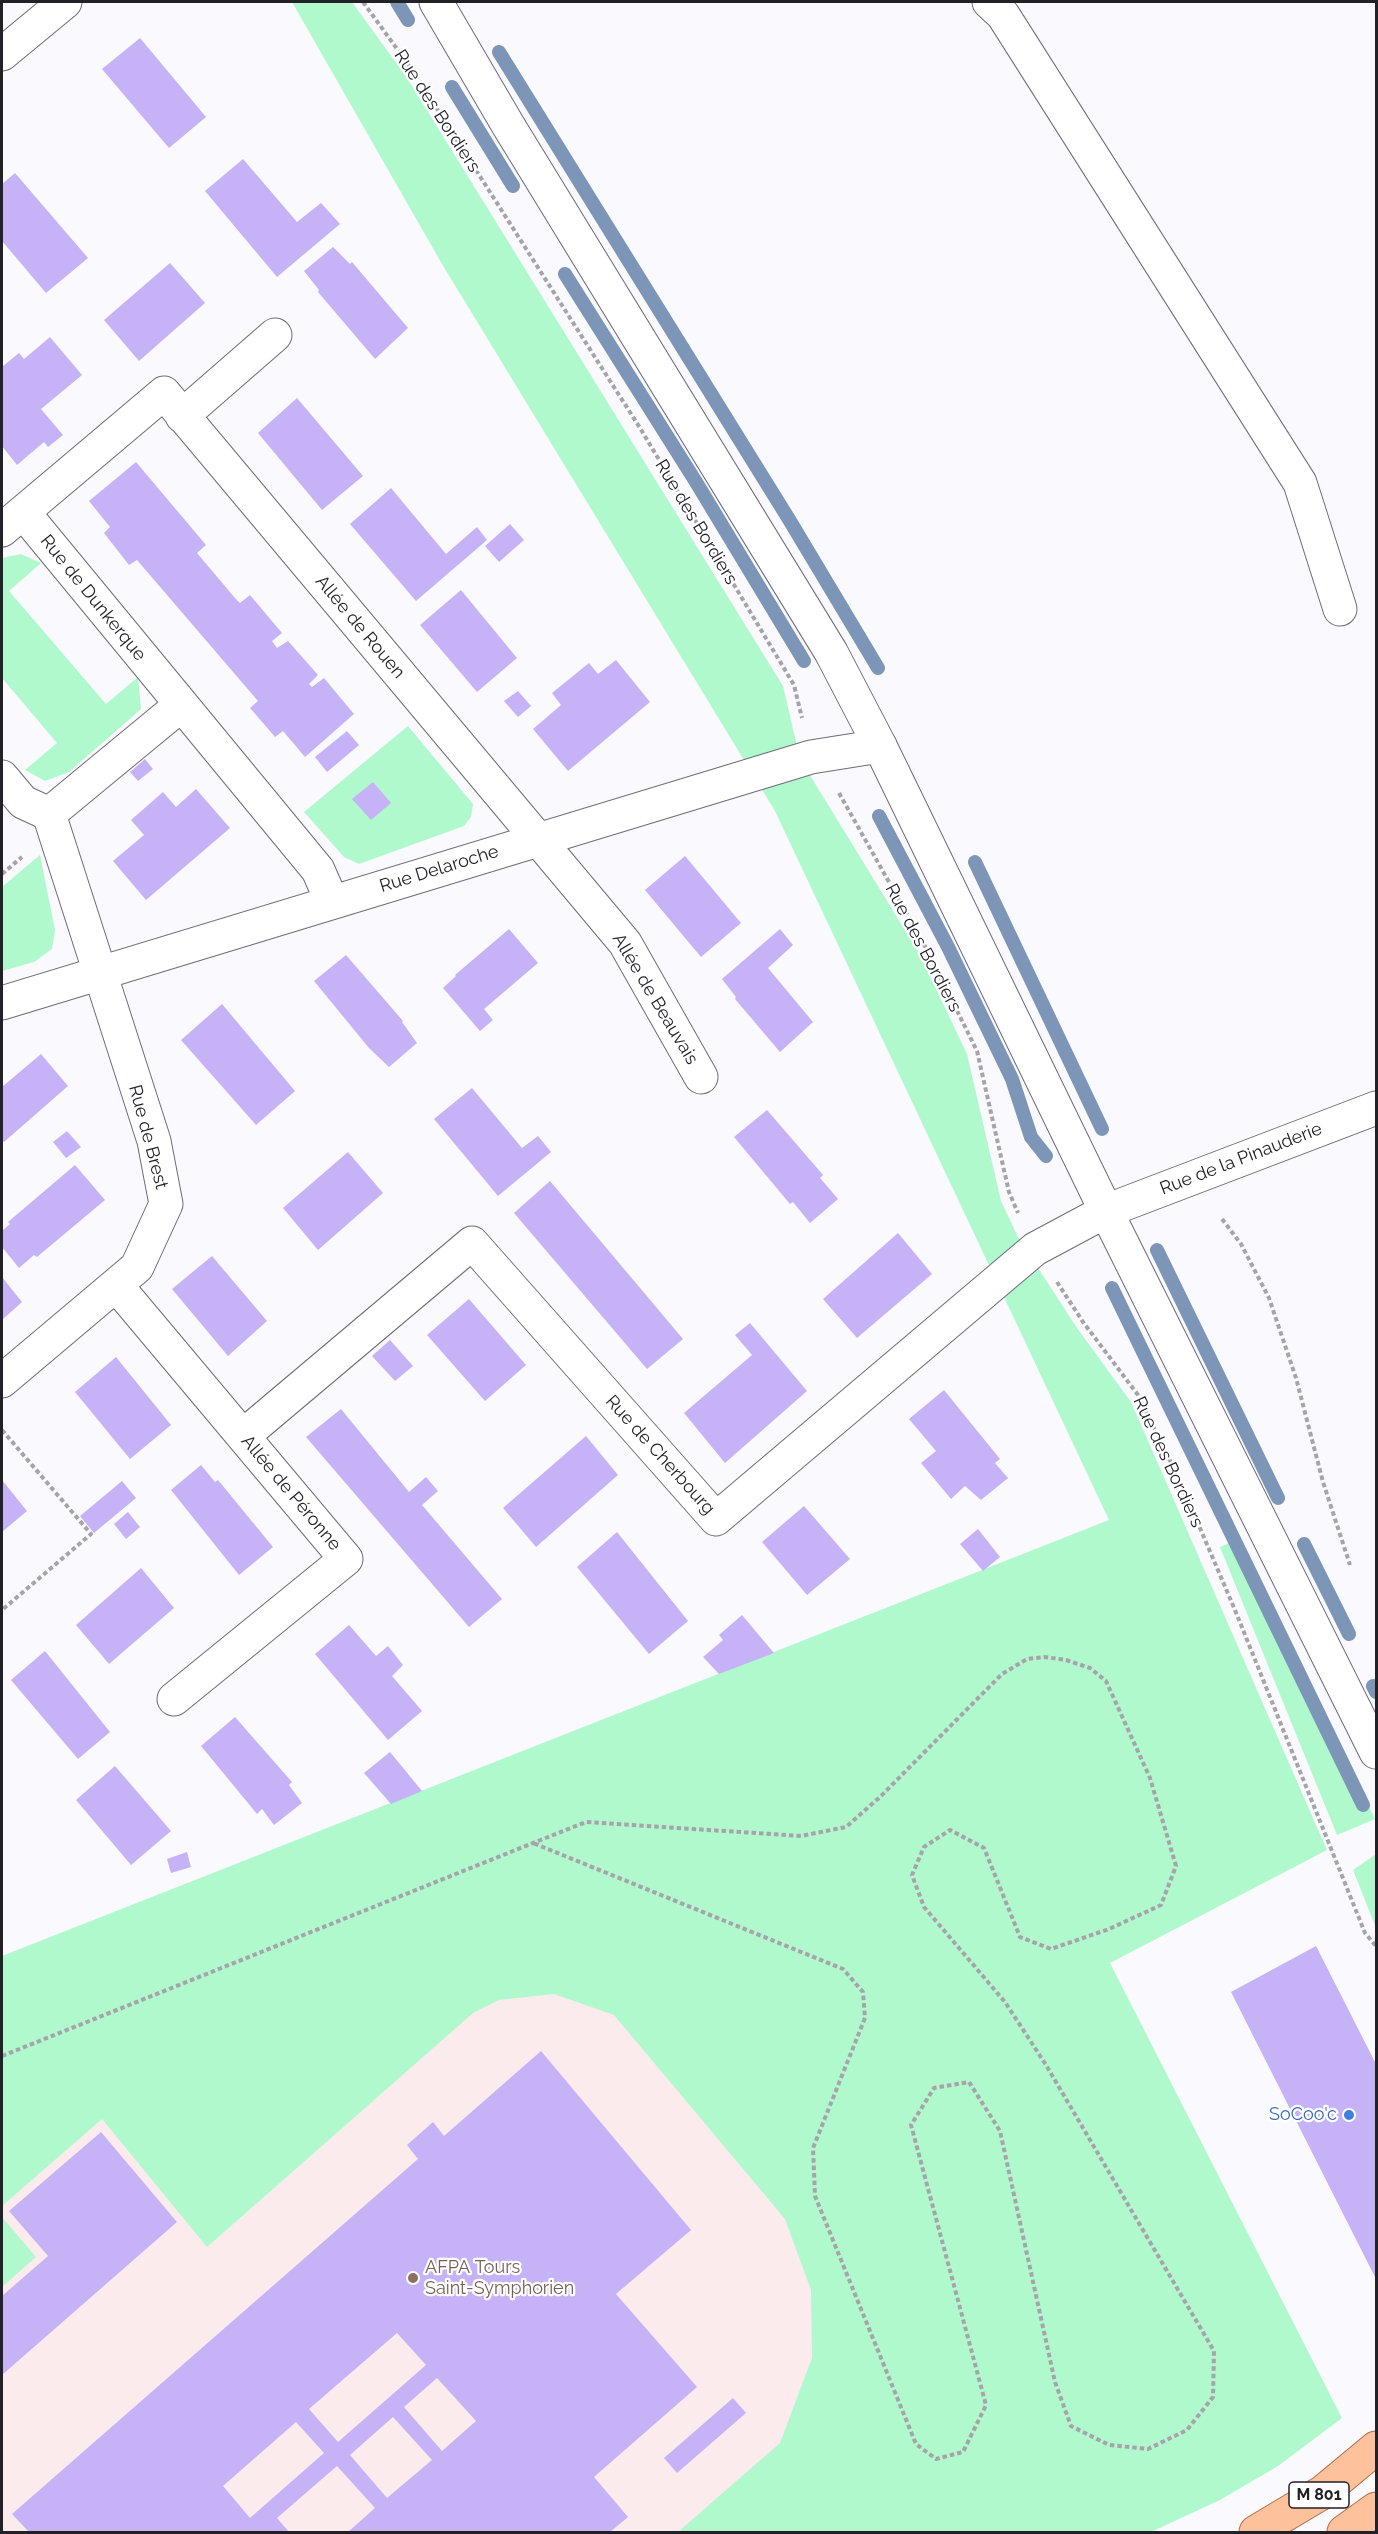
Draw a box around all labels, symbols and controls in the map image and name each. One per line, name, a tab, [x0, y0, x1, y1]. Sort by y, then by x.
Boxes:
street label: Rue des Bordiers	[389, 46, 485, 176]
street label: Rue des Bordiers	[650, 456, 742, 588]
street label: Rue de Dunkerque	[36, 531, 150, 665]
street label: Allée de Rouen	[311, 571, 409, 683]
street label: Rue Delaroche	[377, 841, 501, 897]
street label: Rue des Bordiers	[880, 880, 966, 1016]
street label: Allée de Beauvais	[607, 930, 703, 1068]
street label: Rue de Brest	[124, 1082, 172, 1192]
street label: Rue de la Pinauderie	[1157, 1118, 1325, 1200]
street label: Rue de Cherbourg	[601, 1391, 719, 1519]
street label: Rue des Bordiers	[1128, 1393, 1208, 1531]
street label: Allée de Péronne	[236, 1431, 346, 1555]
place label: SoCoo'c	[1269, 2104, 1337, 2126]
marker: SoCoo'c	[1342, 2108, 1356, 2122]
place label: AFPA Tours Saint-Symphorien	[425, 2257, 574, 2300]
marker: AFPA Tours Saint-Symphorien	[406, 2271, 420, 2285]
road number: M 801	[1289, 2482, 1349, 2508]

